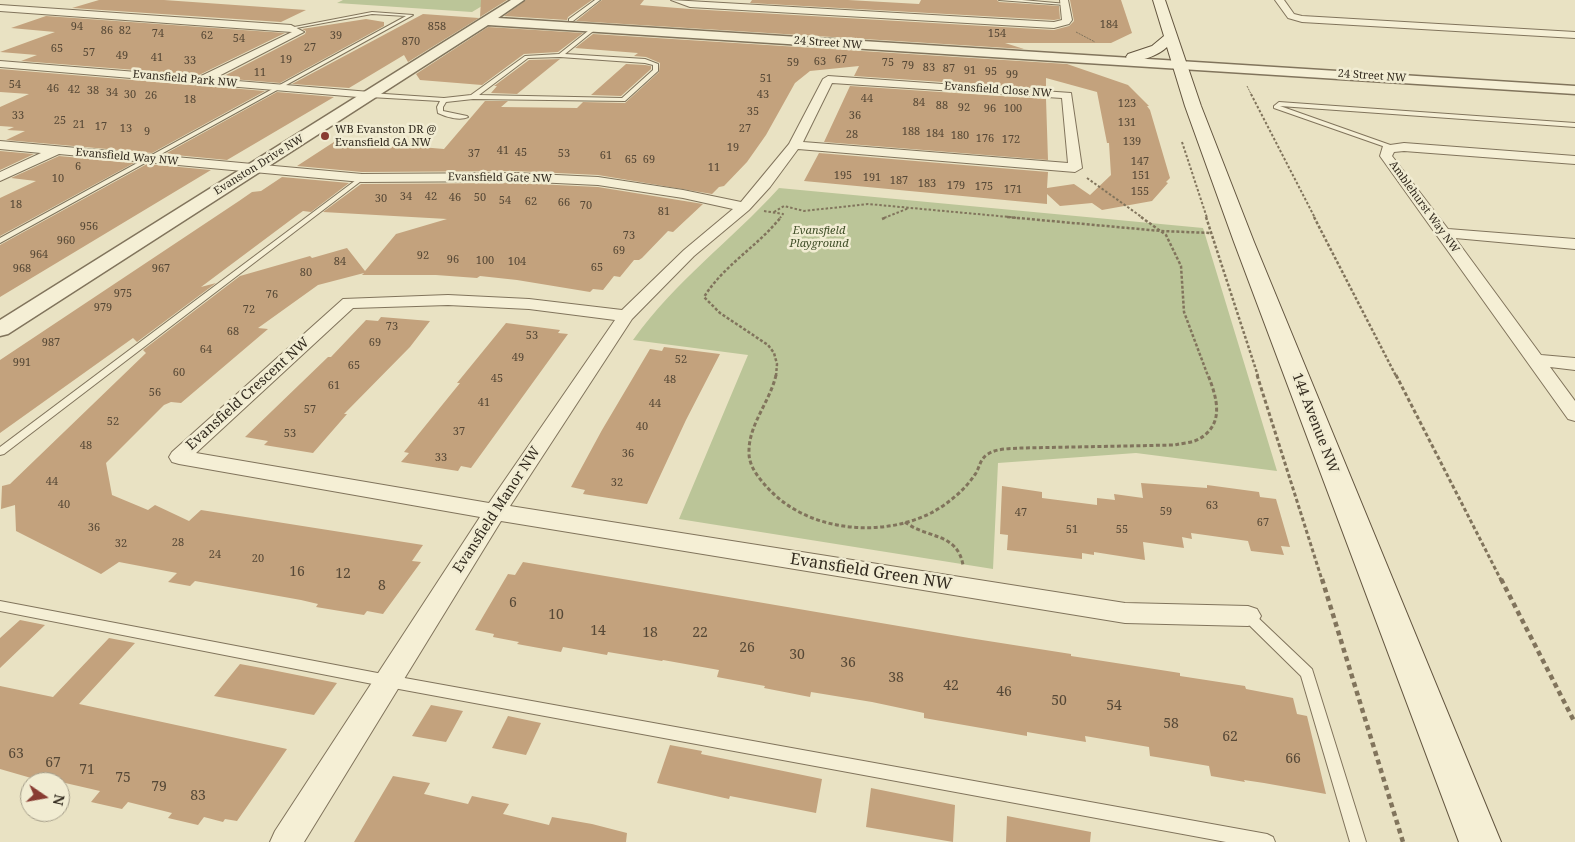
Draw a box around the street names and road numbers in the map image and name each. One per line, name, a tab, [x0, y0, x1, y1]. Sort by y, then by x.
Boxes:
street label: 24 Street NW	[793, 34, 863, 52]
street label: 24 Street NW	[1337, 67, 1407, 85]
street label: Evansfield Park NW	[132, 68, 238, 90]
street label: Evansfield Close NW	[944, 80, 1052, 100]
street label: Evanston Drive NW	[212, 132, 306, 198]
street label: Evansfield Way NW	[75, 146, 179, 168]
street label: Amblehurst Way NW	[1386, 158, 1462, 256]
street label: Evansfield Gate NW	[448, 170, 552, 186]
street label: Evansfield Crescent NW	[183, 334, 313, 454]
street label: 144 Avenue NW	[1288, 370, 1342, 476]
street label: Evansfield Manor NW	[450, 444, 544, 576]
street label: Evansfield Green NW	[789, 550, 953, 594]

